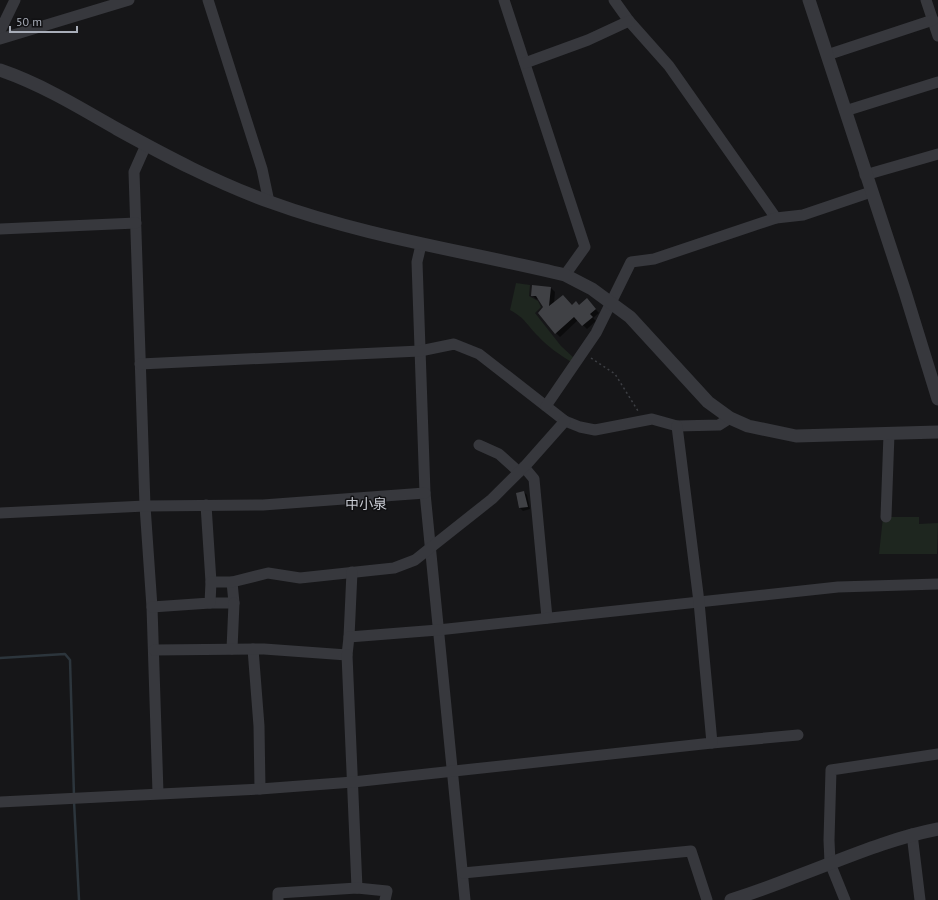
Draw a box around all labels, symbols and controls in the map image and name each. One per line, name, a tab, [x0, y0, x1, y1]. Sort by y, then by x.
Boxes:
scale bar	[10, 8, 77, 34]
text: 50 m	[16, 14, 42, 29]
district label: 中小泉	[345, 495, 387, 513]

